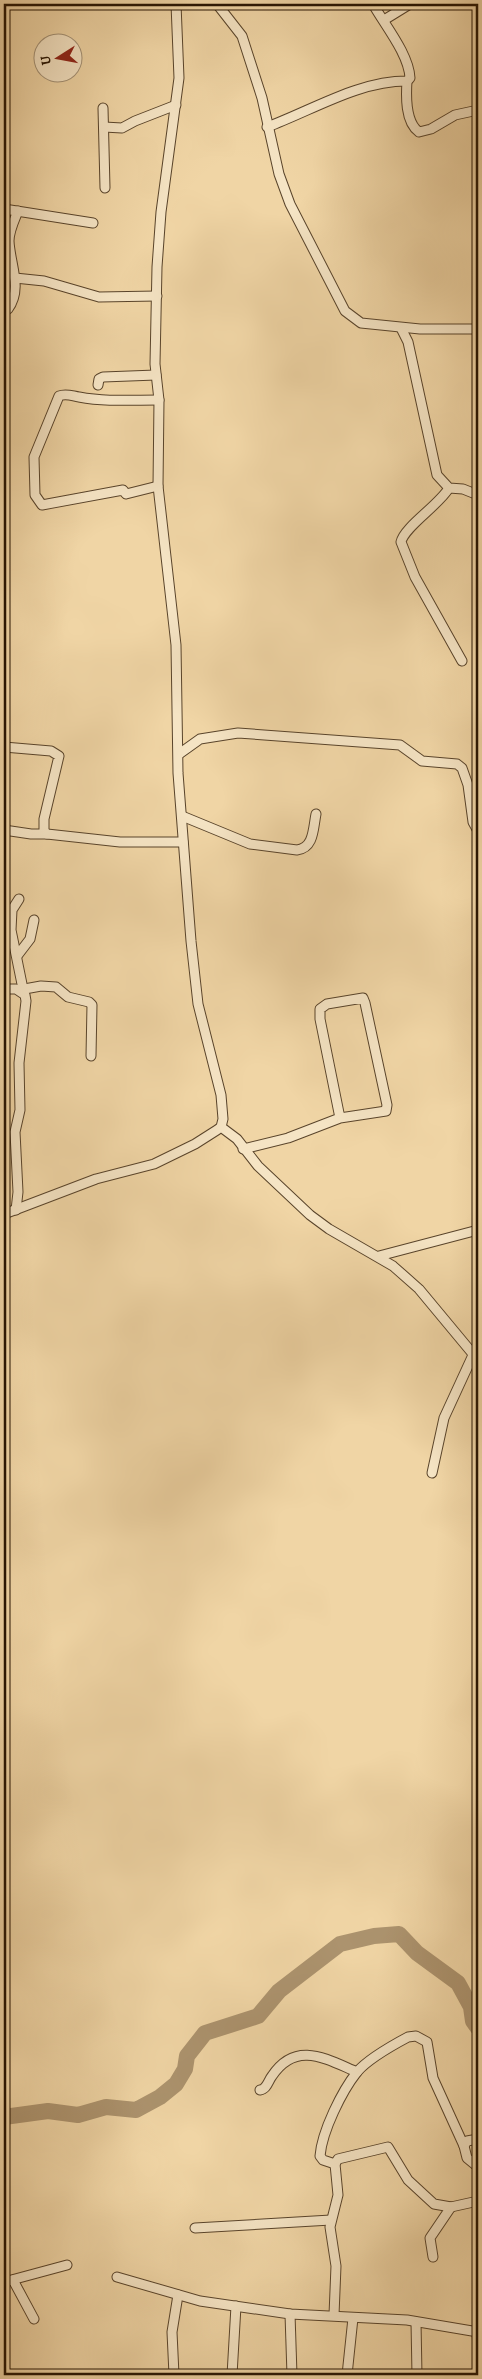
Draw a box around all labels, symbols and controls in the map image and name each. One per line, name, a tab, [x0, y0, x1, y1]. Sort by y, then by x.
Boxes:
north arrow	[32, 32, 82, 82]
text: U	[36, 54, 56, 67]

